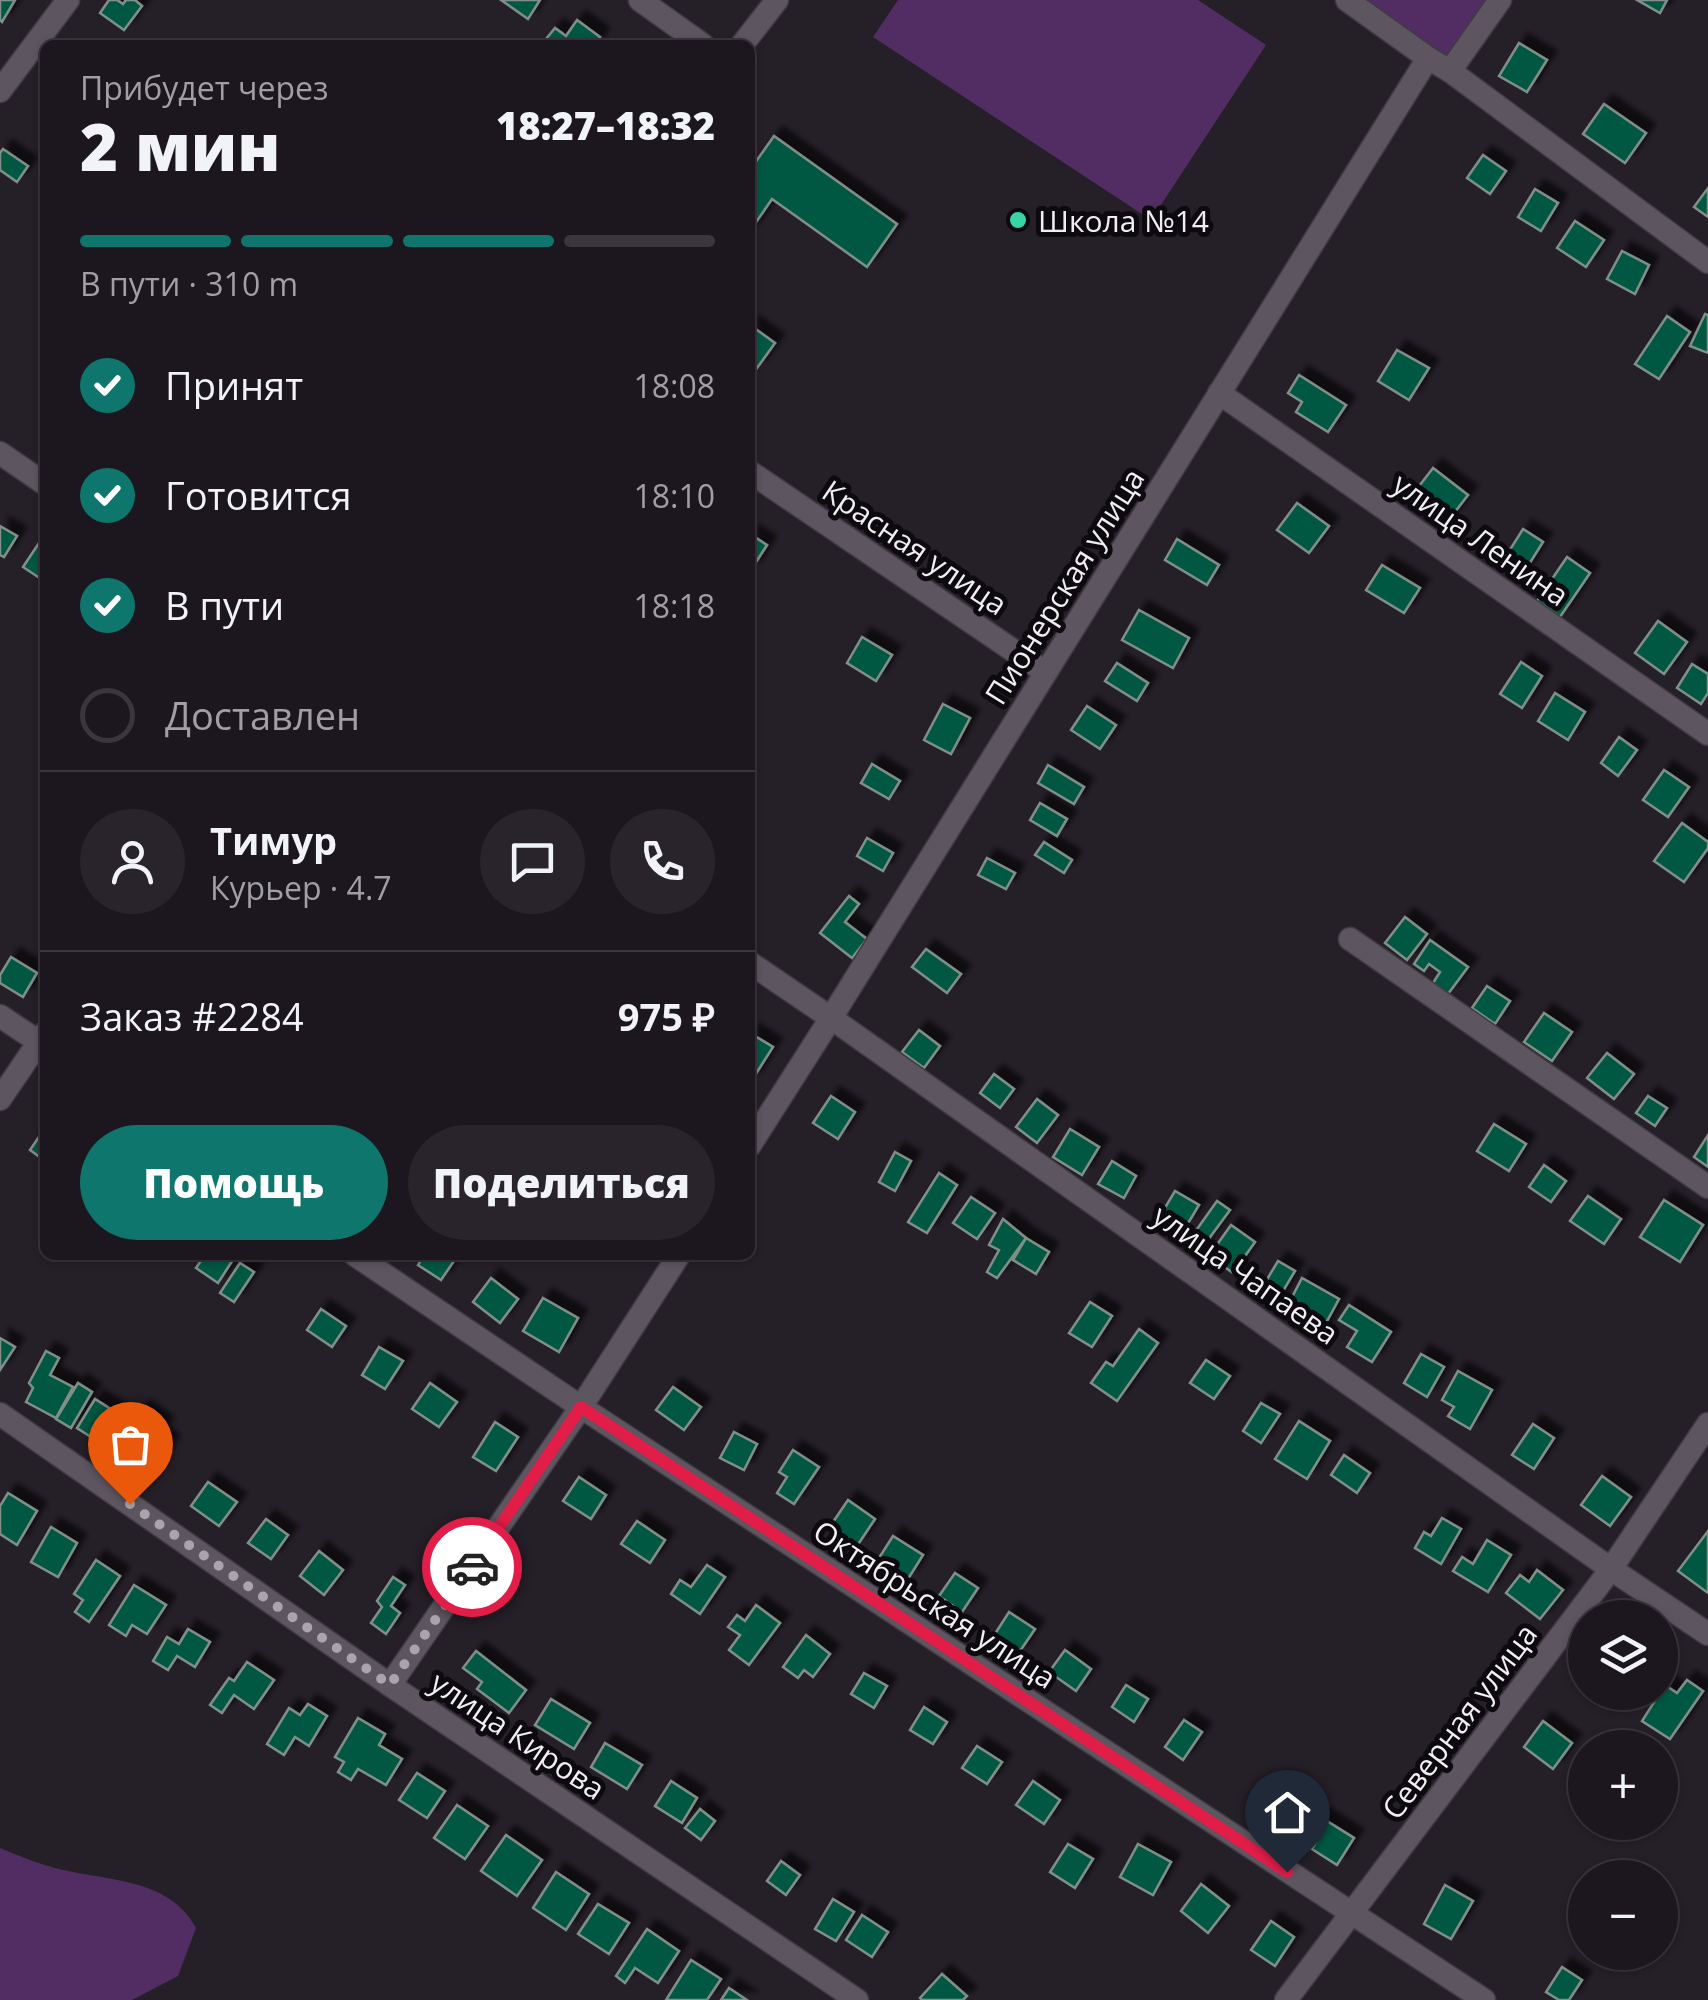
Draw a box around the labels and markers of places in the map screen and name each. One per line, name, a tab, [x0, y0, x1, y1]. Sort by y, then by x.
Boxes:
place label: Школа №14	[1038, 200, 1209, 241]
marker: Школа №14	[1007, 209, 1029, 231]
pin	[88, 1402, 173, 1505]
pin	[1245, 1770, 1330, 1873]

